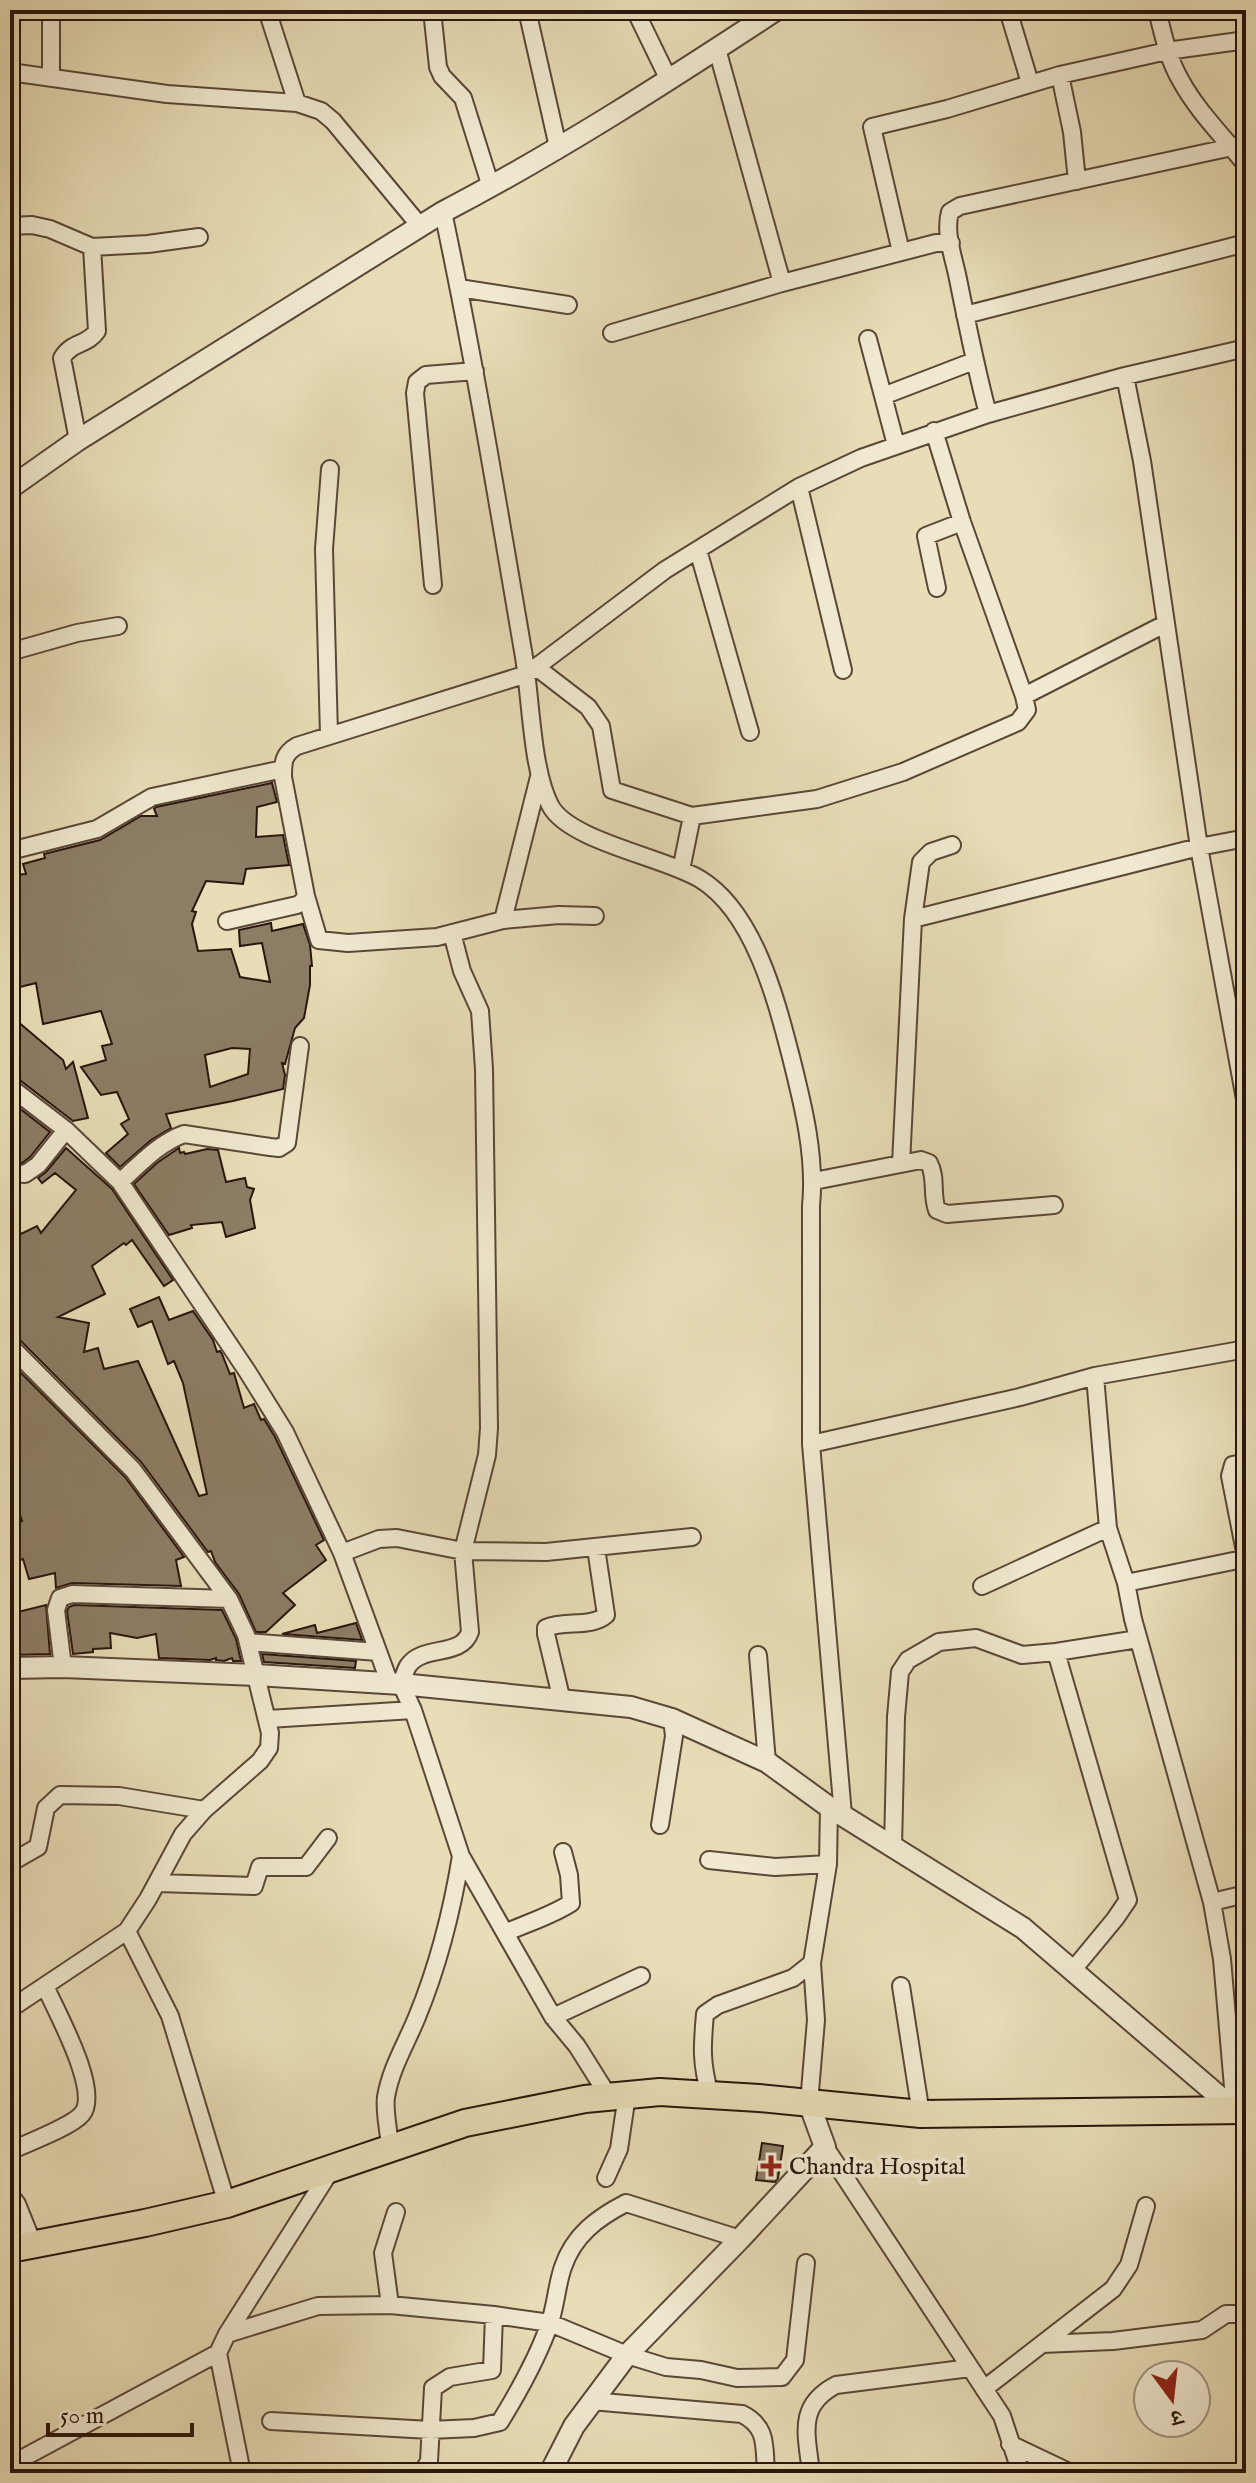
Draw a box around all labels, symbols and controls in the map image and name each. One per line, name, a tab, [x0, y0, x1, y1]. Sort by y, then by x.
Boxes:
place label: Chandra Hospital	[789, 2152, 966, 2183]
marker: Chandra Hospital	[760, 2155, 782, 2177]
north arrow	[1132, 2359, 1212, 2439]
scale bar	[48, 2387, 192, 2437]
text: 50 m	[60, 2401, 104, 2432]
text: उ	[1166, 2401, 1188, 2432]

